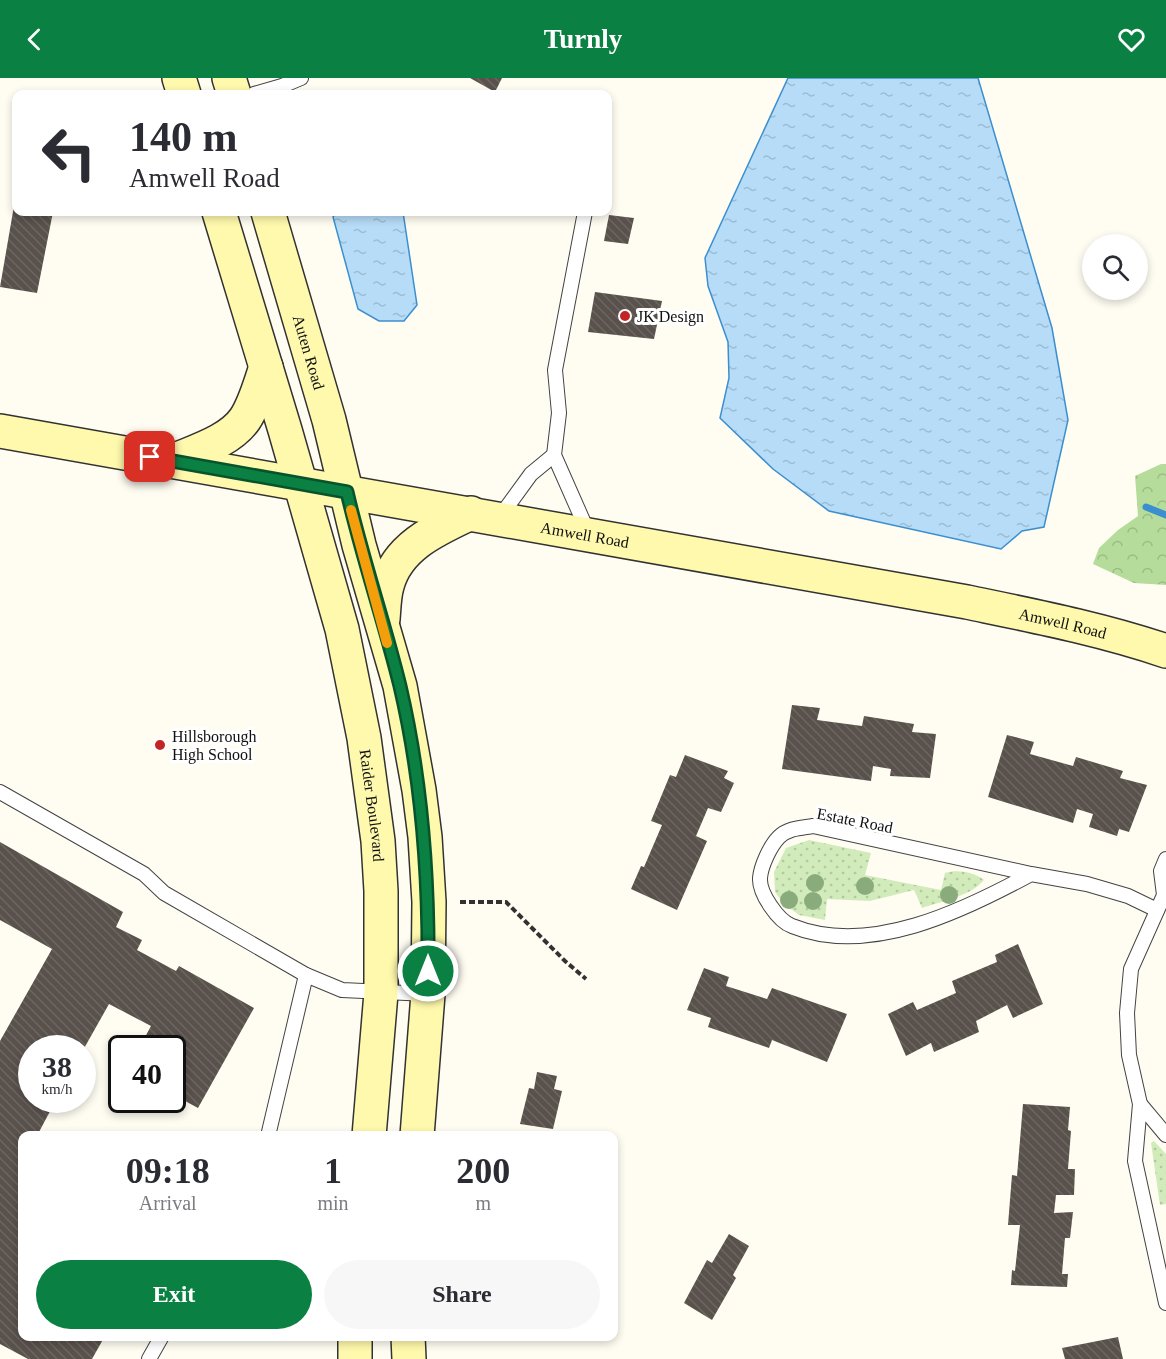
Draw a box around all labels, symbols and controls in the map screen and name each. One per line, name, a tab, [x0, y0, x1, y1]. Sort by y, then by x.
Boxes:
icon: back	[18, 23, 51, 56]
icon: heart	[1115, 23, 1148, 56]
text: Turnly	[544, 24, 622, 54]
icon: left	[30, 114, 108, 192]
text: 140 m	[129, 114, 238, 160]
text: Amwell Road	[129, 163, 280, 193]
map controls	[1082, 234, 1148, 300]
button: search	[1082, 234, 1148, 300]
place label: JK Design	[637, 308, 704, 326]
marker: JK Design	[618, 309, 632, 323]
street label: Auten Road	[290, 313, 328, 392]
pin	[124, 431, 175, 482]
icon: arrive	[133, 440, 166, 473]
street label: Amwell Road	[539, 519, 630, 551]
street label: Amwell Road	[1017, 605, 1108, 642]
place label: Hillsborough High School	[172, 728, 256, 764]
marker: Hillsborough High School	[153, 738, 167, 752]
street label: Raider Boulevard	[357, 748, 387, 862]
street label: Estate Road	[816, 805, 894, 836]
position arrow	[396, 939, 460, 1003]
speed limit sign: 40	[108, 1035, 186, 1113]
text: 38	[42, 1050, 72, 1083]
text: km/h	[42, 1081, 72, 1097]
text: 09:18	[126, 1151, 210, 1191]
text: 1	[324, 1151, 342, 1191]
text: 200	[456, 1151, 510, 1191]
text: Arrival	[139, 1192, 197, 1214]
text: min	[317, 1192, 349, 1214]
text: m	[476, 1192, 491, 1214]
button: Exit	[36, 1260, 312, 1329]
button: Share	[324, 1260, 600, 1329]

